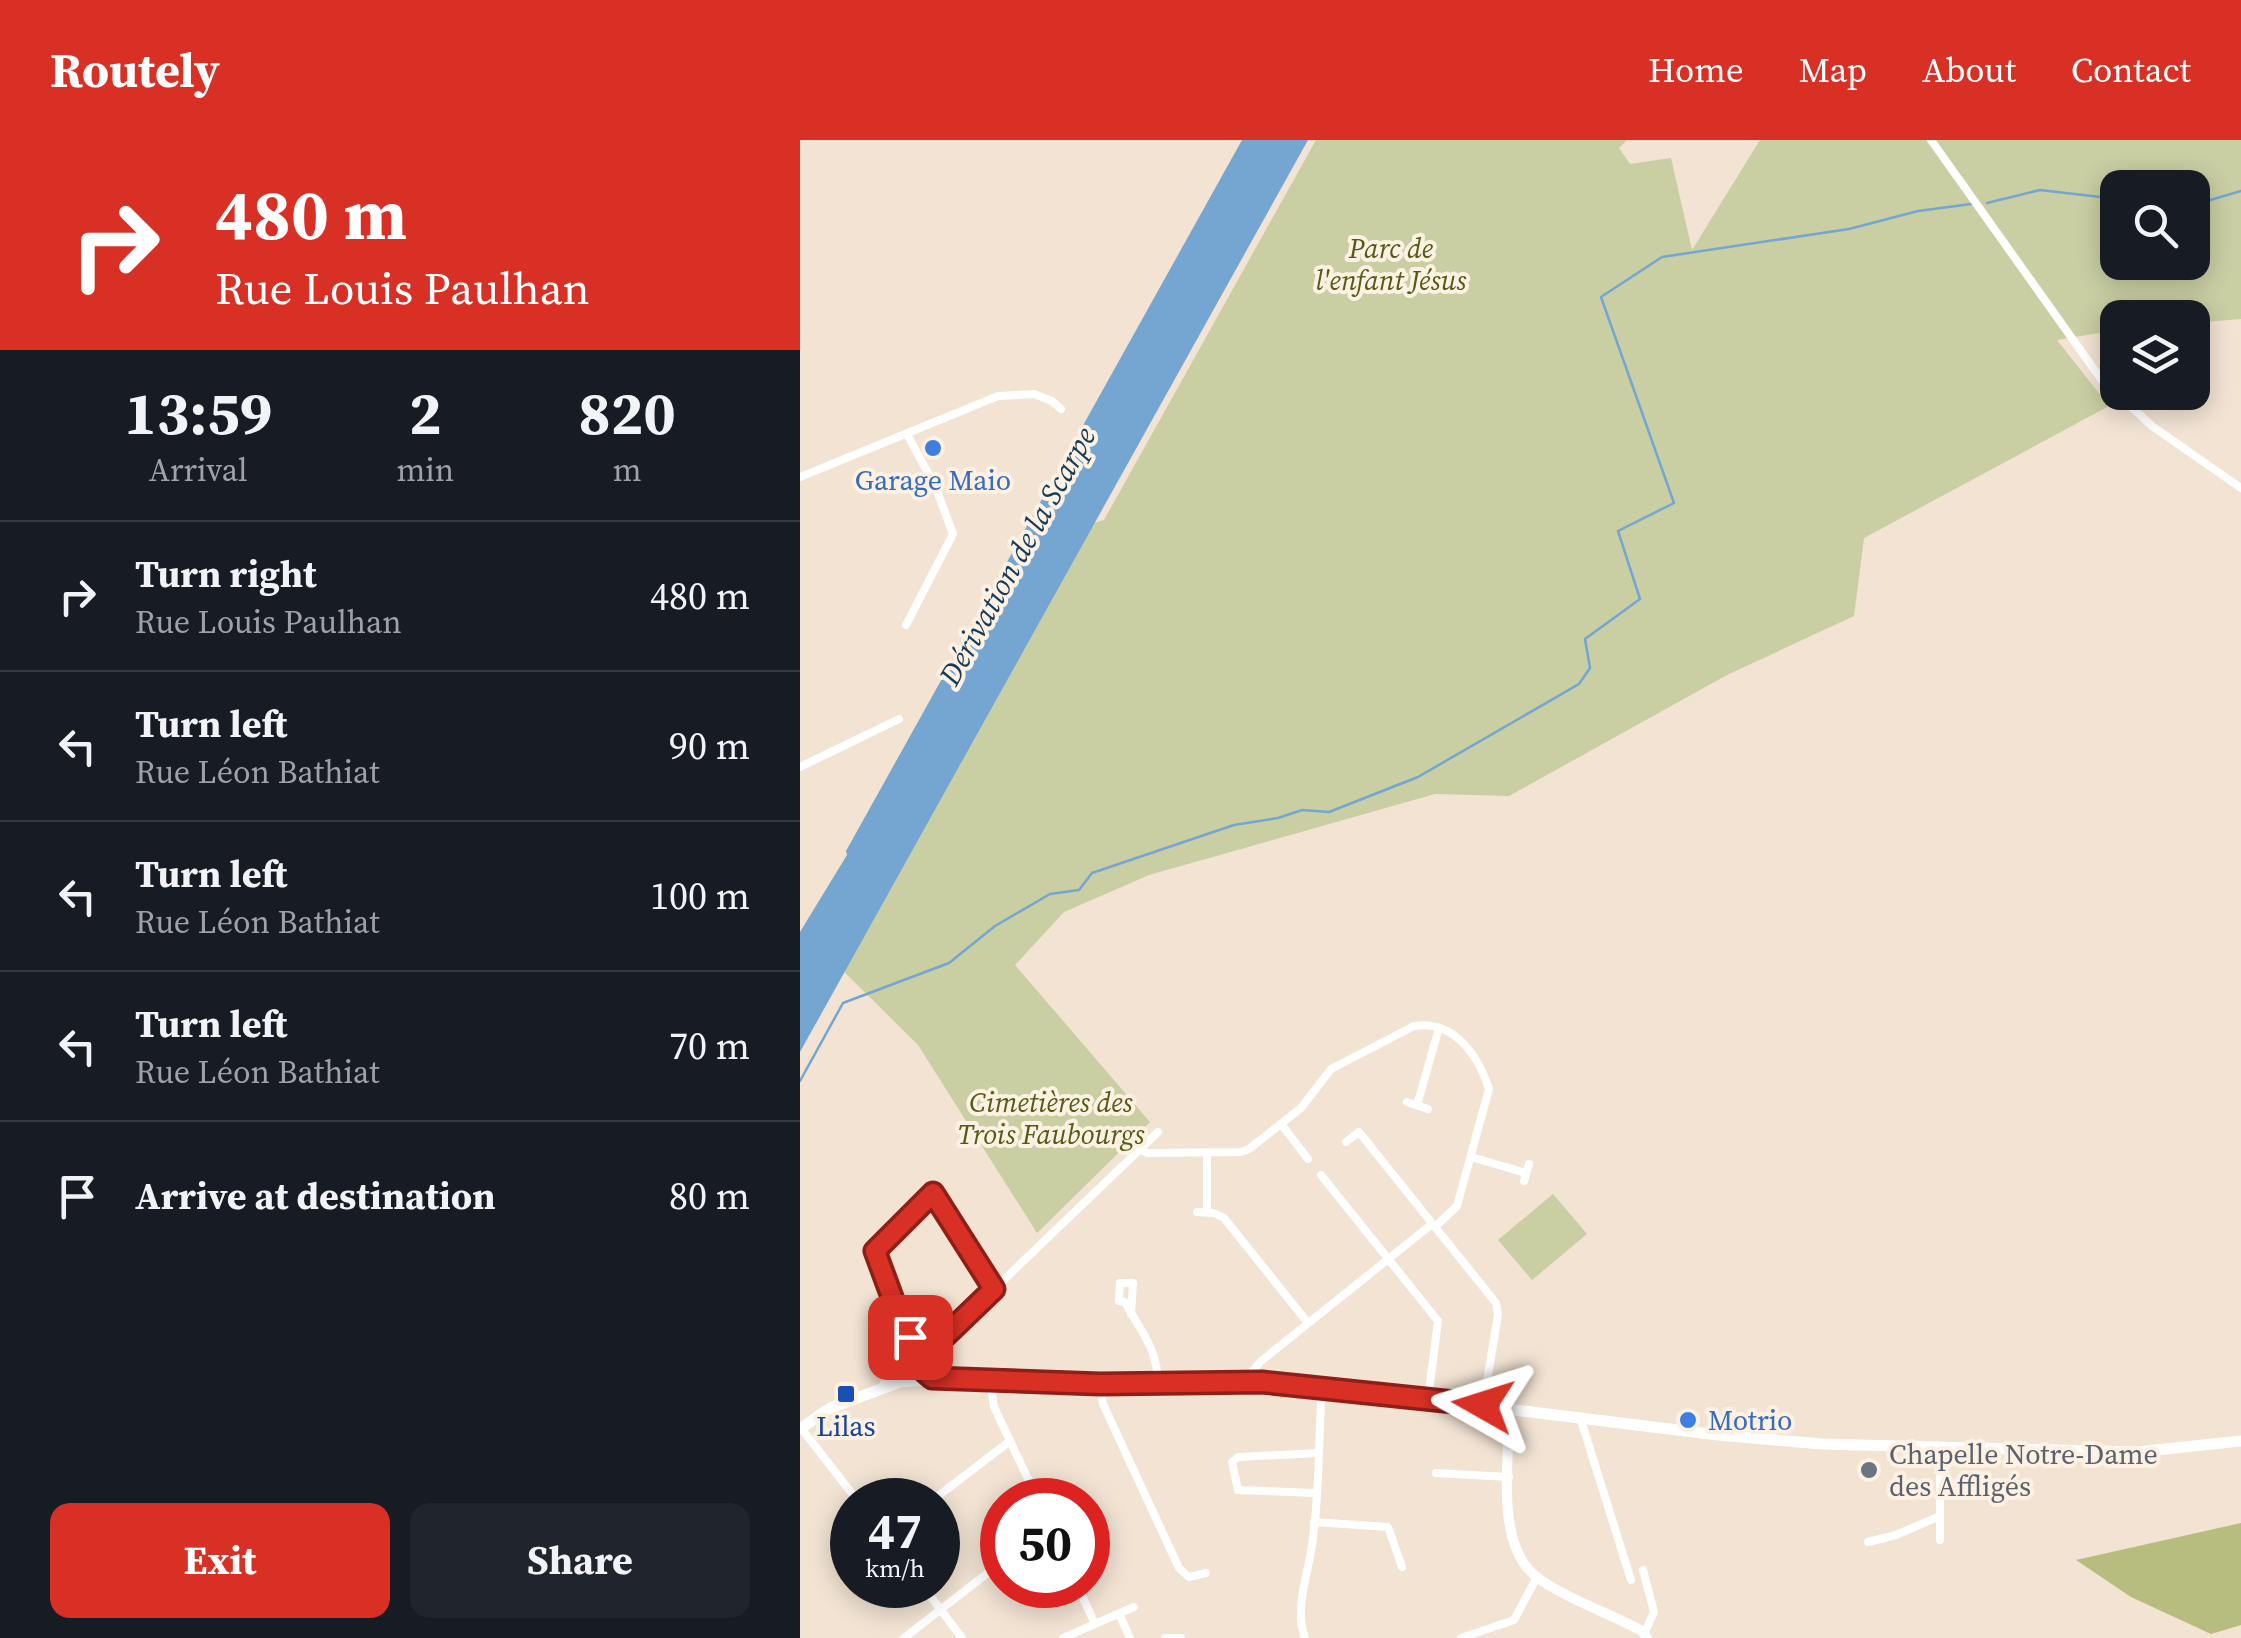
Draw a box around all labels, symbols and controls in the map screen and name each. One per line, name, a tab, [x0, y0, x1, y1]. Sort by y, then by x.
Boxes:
text: Routely	[50, 37, 220, 103]
text: Home	[1648, 46, 1744, 94]
text: Map	[1799, 46, 1867, 94]
text: About	[1922, 46, 2016, 94]
text: Contact	[2071, 46, 2191, 94]
text: 480 m	[215, 166, 407, 262]
map controls	[2100, 170, 2210, 410]
button: search	[2100, 170, 2210, 280]
icon: right	[50, 180, 180, 310]
park label: Parc de l'enfant Jésus	[1316, 229, 1467, 299]
text: Rue Louis Paulhan	[215, 257, 590, 319]
button: layers	[2100, 300, 2210, 410]
text: 13:59	[124, 372, 272, 454]
text: 2	[409, 372, 442, 454]
text: 820	[578, 372, 676, 454]
water label: Dérivation de la Scarpe	[928, 419, 1105, 693]
marker: Garage Maio	[922, 437, 944, 459]
text: Arrival	[149, 448, 248, 492]
text: min	[396, 448, 454, 492]
text: m	[613, 448, 641, 492]
place label: Garage Maio	[855, 461, 1011, 499]
text: Turn right	[135, 548, 317, 600]
icon: right	[50, 569, 105, 624]
text: 480 m	[650, 570, 750, 622]
text: Rue Louis Paulhan	[135, 600, 402, 644]
text: Turn left	[135, 698, 287, 750]
icon: left	[50, 719, 105, 774]
text: 90 m	[669, 720, 750, 772]
text: Rue Léon Bathiat	[135, 750, 380, 794]
text: Turn left	[135, 848, 287, 900]
icon: left	[50, 869, 105, 924]
text: 100 m	[650, 870, 750, 922]
text: Rue Léon Bathiat	[135, 900, 380, 944]
text: Turn left	[135, 998, 287, 1050]
icon: left	[50, 1019, 105, 1074]
text: 70 m	[669, 1020, 750, 1072]
text: Rue Léon Bathiat	[135, 1050, 380, 1094]
park label: Cimetières des Trois Faubourgs	[958, 1083, 1145, 1153]
icon: arrive	[50, 1169, 105, 1224]
text: Arrive at destination	[135, 1170, 496, 1222]
text: 80 m	[669, 1170, 750, 1222]
pin	[868, 1295, 953, 1380]
icon: arrive	[883, 1310, 938, 1365]
position arrow	[1431, 1353, 1535, 1457]
marker: Lilas	[835, 1383, 857, 1405]
place label: Motrio	[1708, 1401, 1792, 1439]
place label: Lilas	[816, 1407, 876, 1445]
marker: Motrio	[1677, 1409, 1699, 1431]
place label: Chapelle Notre-Dame des Affligés	[1889, 1435, 2158, 1505]
marker: Chapelle Notre-Dame des Affligés	[1858, 1459, 1880, 1481]
speed limit sign: 50	[980, 1478, 1110, 1608]
text: 47	[868, 1496, 922, 1565]
button: Exit	[50, 1503, 390, 1618]
button: Share	[410, 1503, 750, 1618]
text: km/h	[865, 1551, 925, 1585]

